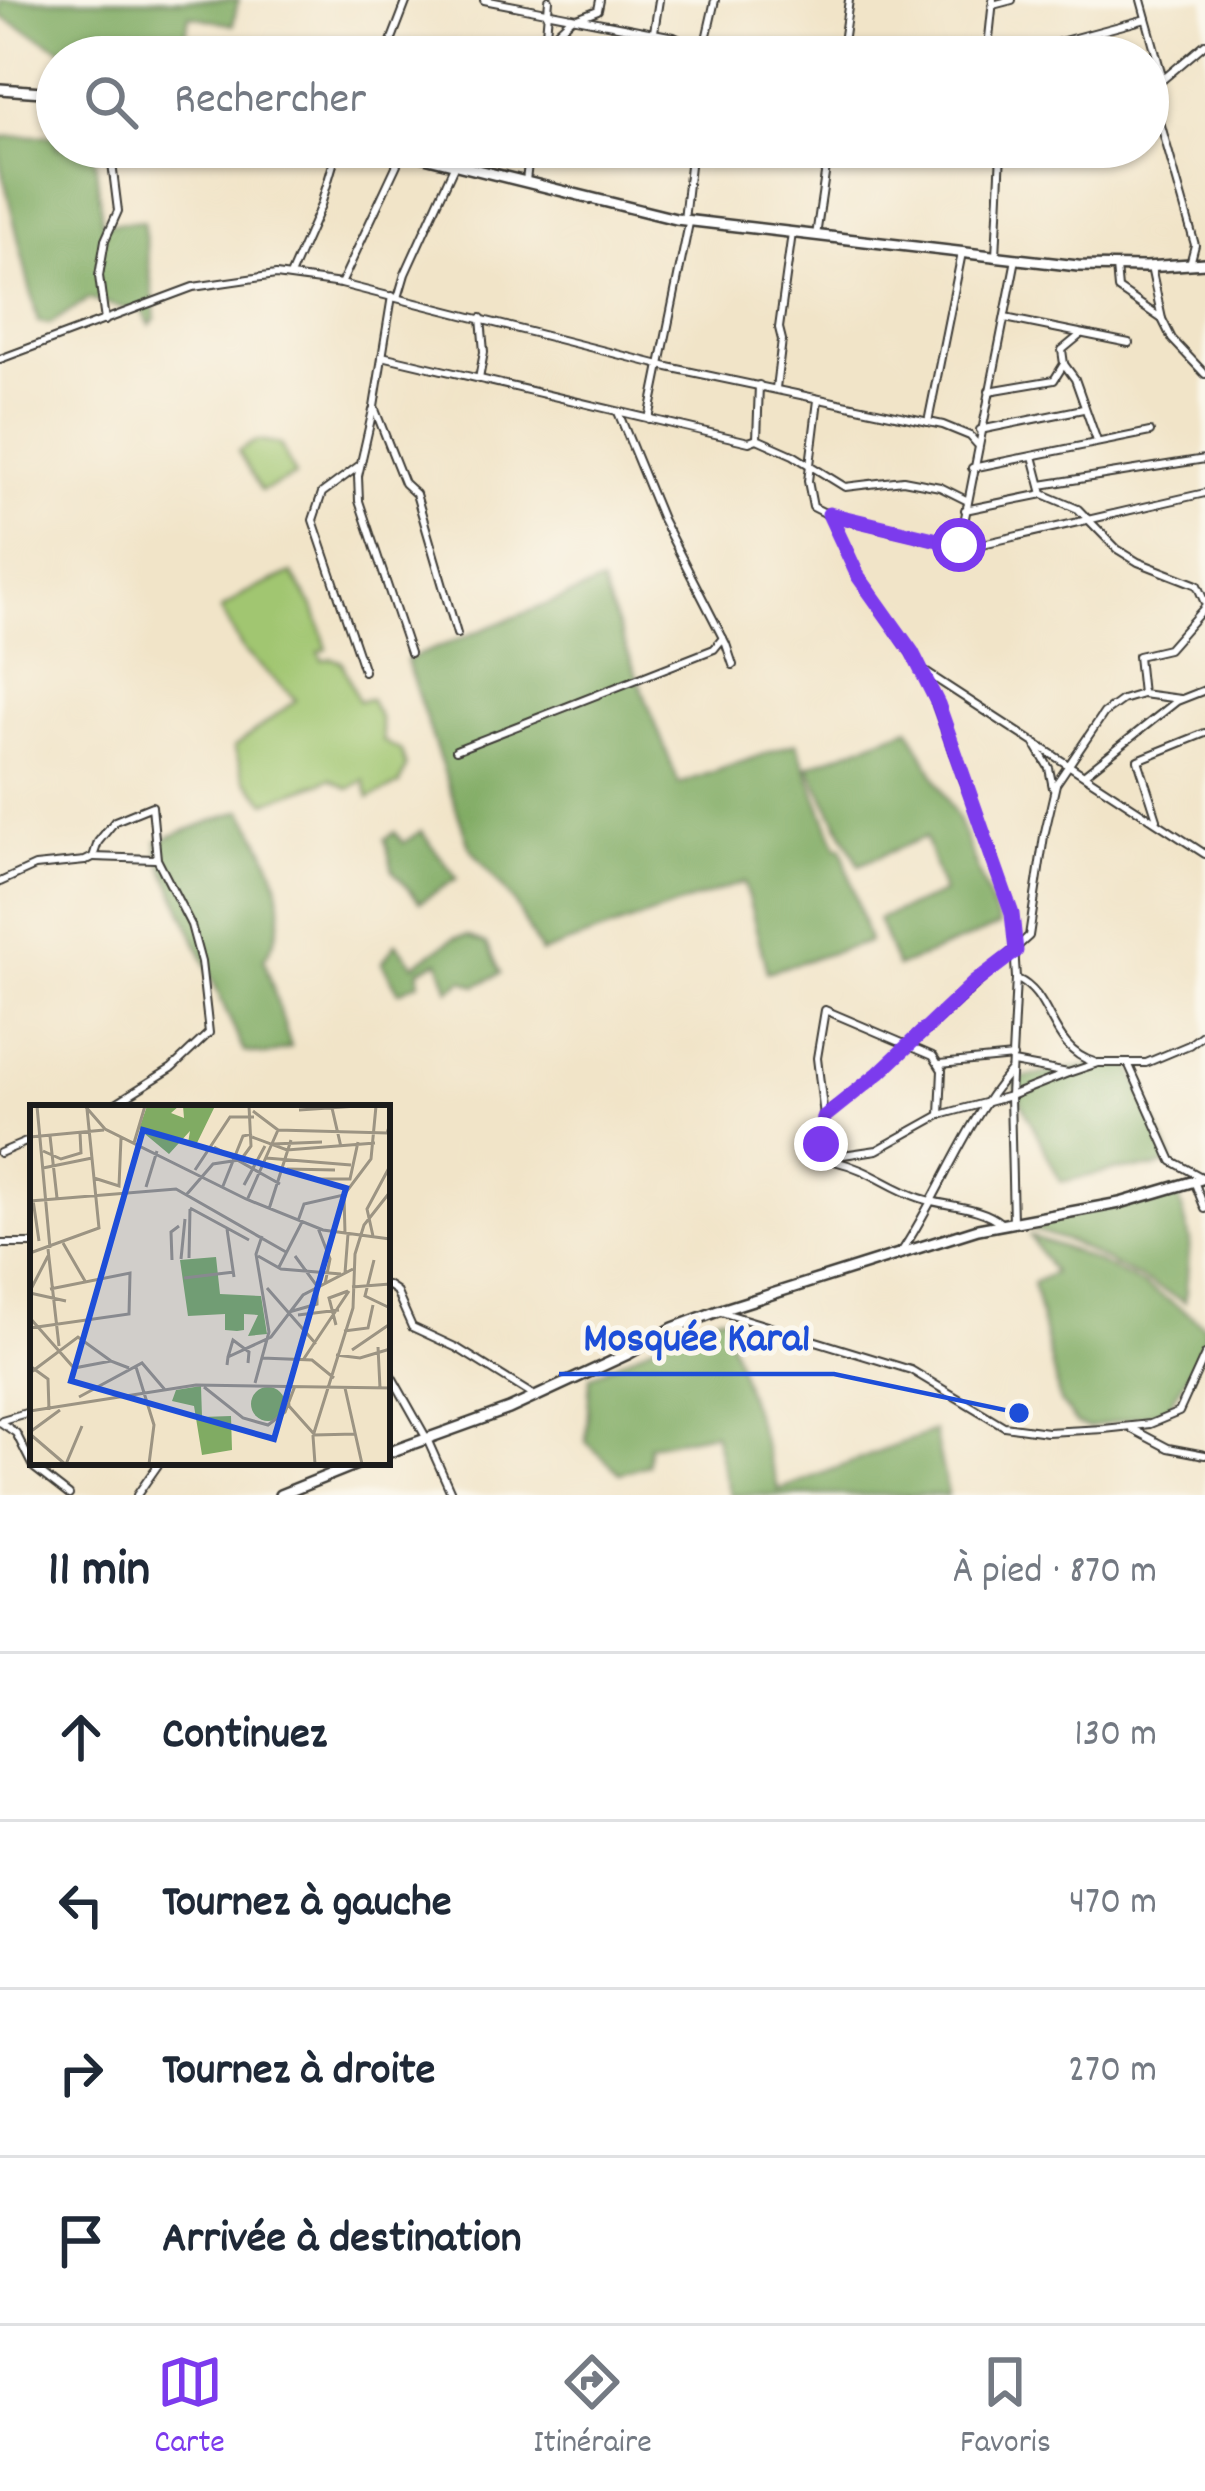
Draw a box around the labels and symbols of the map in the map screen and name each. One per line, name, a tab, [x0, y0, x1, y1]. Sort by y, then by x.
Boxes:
route start	[932, 518, 986, 572]
inset map	[30, 1105, 390, 1465]
route end	[794, 1117, 848, 1171]
callout: Mosquée Kara1	[559, 1296, 834, 1374]
text: Mosquée Kara1	[583, 1312, 811, 1372]

